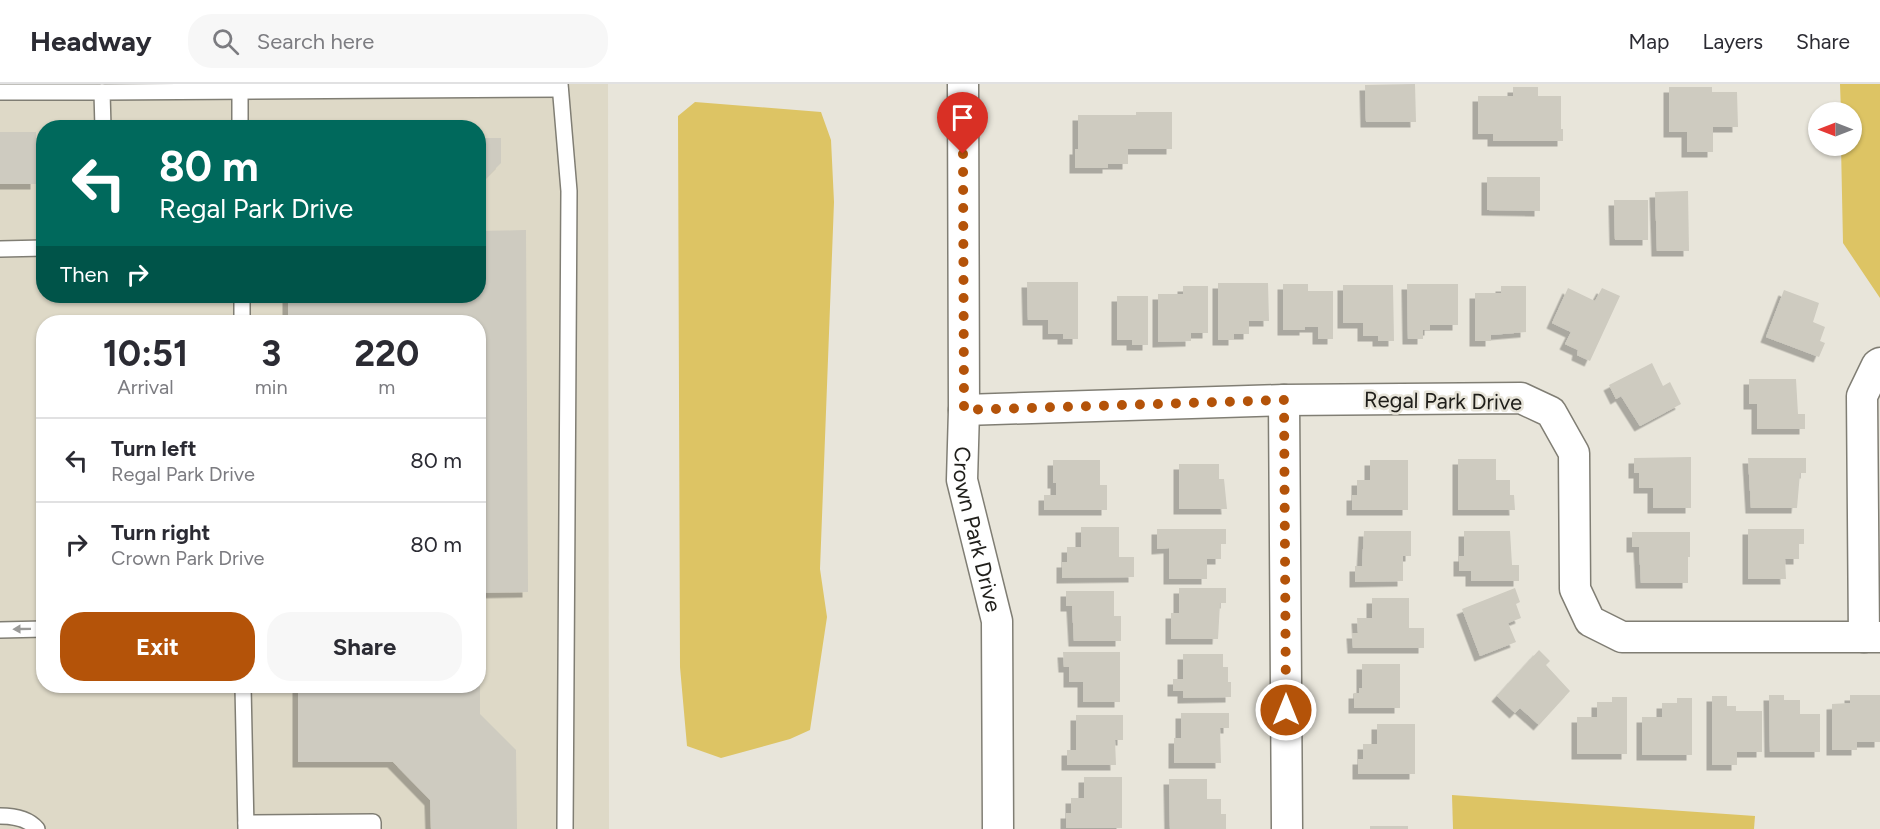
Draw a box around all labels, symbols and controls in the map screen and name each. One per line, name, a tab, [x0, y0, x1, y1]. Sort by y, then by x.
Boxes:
search box	[188, 14, 608, 68]
text: Headway	[30, 24, 152, 58]
icon: search	[209, 25, 242, 58]
text: Search here	[257, 28, 374, 55]
text: Map	[1629, 29, 1669, 54]
text: Layers	[1702, 29, 1763, 54]
text: Share	[1796, 29, 1850, 54]
pin	[937, 92, 988, 154]
icon: arrive	[946, 101, 979, 134]
north arrow	[1808, 102, 1862, 156]
map controls	[1808, 102, 1862, 156]
text: 80 m	[159, 141, 259, 192]
icon: left	[60, 144, 138, 222]
text: Regal Park Drive	[159, 192, 353, 225]
icon: right	[121, 258, 154, 291]
text: Then	[60, 261, 109, 288]
text: 10:51	[103, 332, 188, 375]
text: 3	[261, 332, 281, 375]
text: 220	[354, 332, 419, 375]
text: Arrival	[117, 375, 174, 399]
text: min	[255, 375, 288, 399]
text: m	[378, 375, 395, 399]
street label: Regal Park Drive	[1364, 386, 1522, 416]
text: Turn left	[111, 435, 197, 462]
icon: left	[60, 444, 93, 477]
street label: Crown Park Drive	[948, 446, 1008, 615]
text: 80 m	[410, 447, 462, 474]
text: Regal Park Drive	[111, 462, 255, 486]
text: Turn right	[111, 519, 210, 546]
icon: right	[60, 528, 93, 561]
text: 80 m	[410, 531, 462, 558]
text: Crown Park Drive	[111, 546, 265, 570]
button: Exit	[60, 612, 255, 681]
button: Share	[267, 612, 462, 681]
one-way arrow	[12, 624, 31, 634]
position arrow	[1254, 678, 1318, 742]

